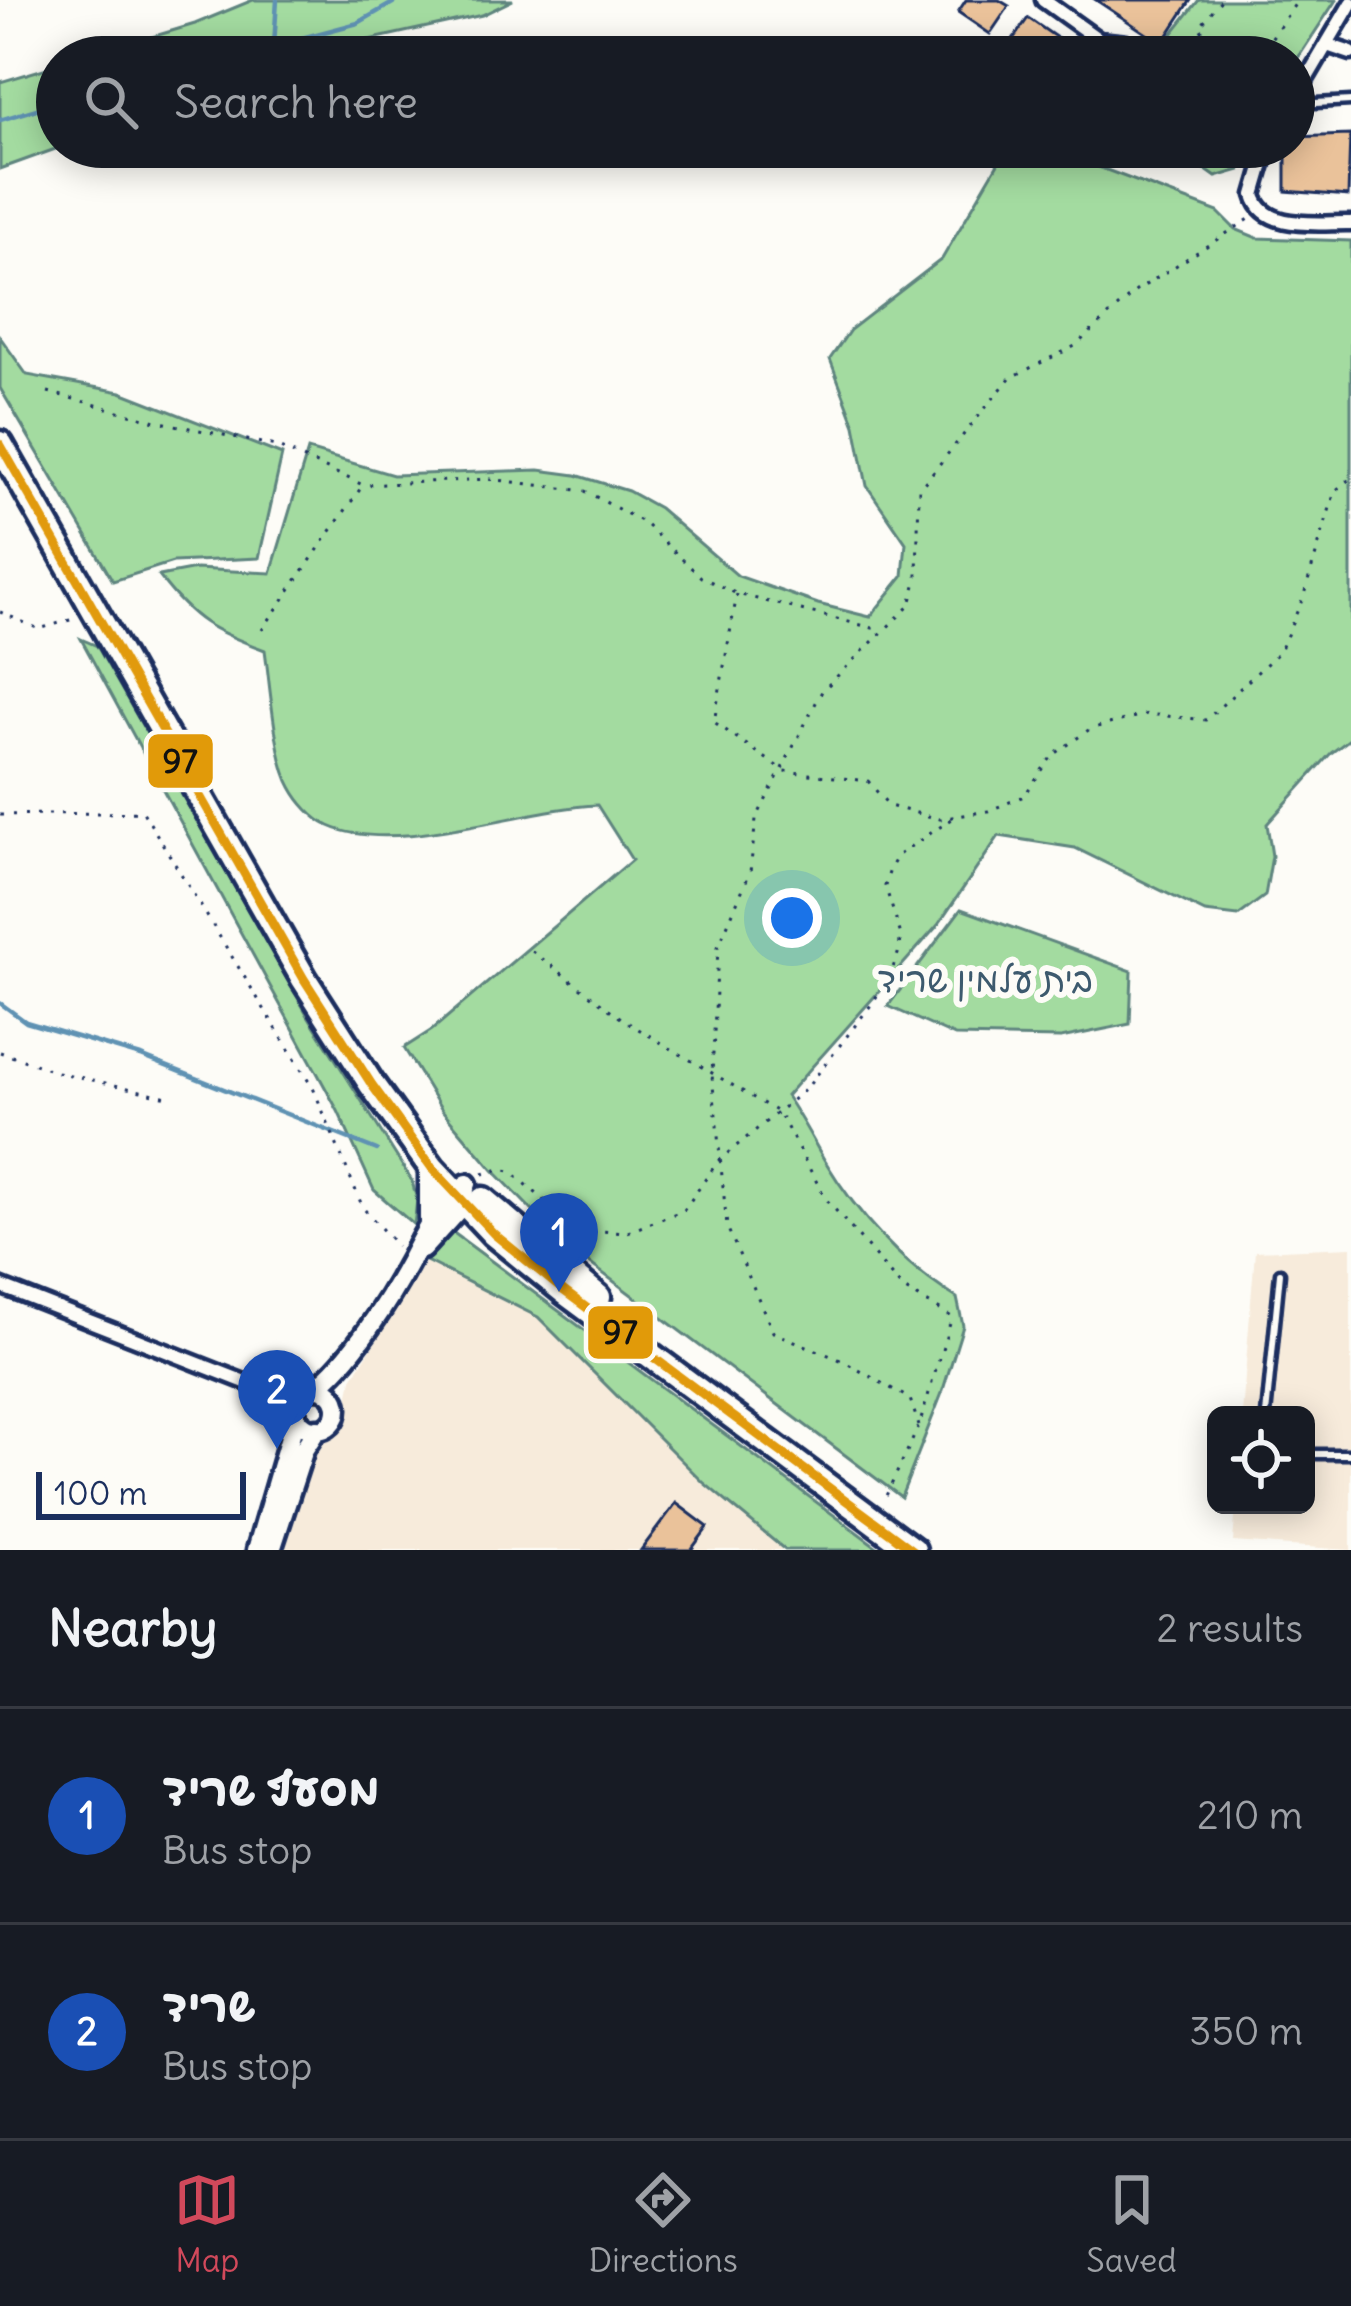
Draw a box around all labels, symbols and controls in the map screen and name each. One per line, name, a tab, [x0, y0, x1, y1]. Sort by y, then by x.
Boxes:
search box	[36, 36, 1315, 168]
icon: search	[78, 69, 144, 135]
text: Search here	[174, 74, 418, 130]
line badge: 97	[146, 732, 215, 790]
text: 97	[162, 740, 198, 782]
your location	[762, 888, 822, 948]
park label: בית עלמין שריד	[877, 957, 1093, 1002]
pin: 1	[520, 1193, 598, 1292]
line badge: 97	[586, 1304, 655, 1361]
text: 97	[602, 1311, 638, 1353]
pin: 2	[238, 1350, 316, 1449]
map controls	[1207, 1406, 1315, 1514]
button: locate	[1207, 1406, 1315, 1514]
scale bar	[36, 1466, 246, 1519]
text: 100 m	[54, 1472, 147, 1514]
text: Nearby	[48, 1596, 217, 1660]
text: 2 results	[1156, 1604, 1303, 1653]
text: מסעף שריד	[162, 1761, 380, 1817]
text: 1	[79, 1791, 95, 1840]
text: 210 m	[1197, 1791, 1303, 1840]
text: Bus stop	[162, 1826, 312, 1875]
text: שריד	[162, 1977, 256, 2033]
text: 2	[76, 2007, 98, 2056]
text: 350 m	[1189, 2007, 1303, 2056]
text: Bus stop	[162, 2042, 312, 2091]
tab: Map	[174, 2167, 240, 2281]
tab: Directions	[589, 2167, 738, 2281]
tab: Saved	[1086, 2167, 1177, 2281]

